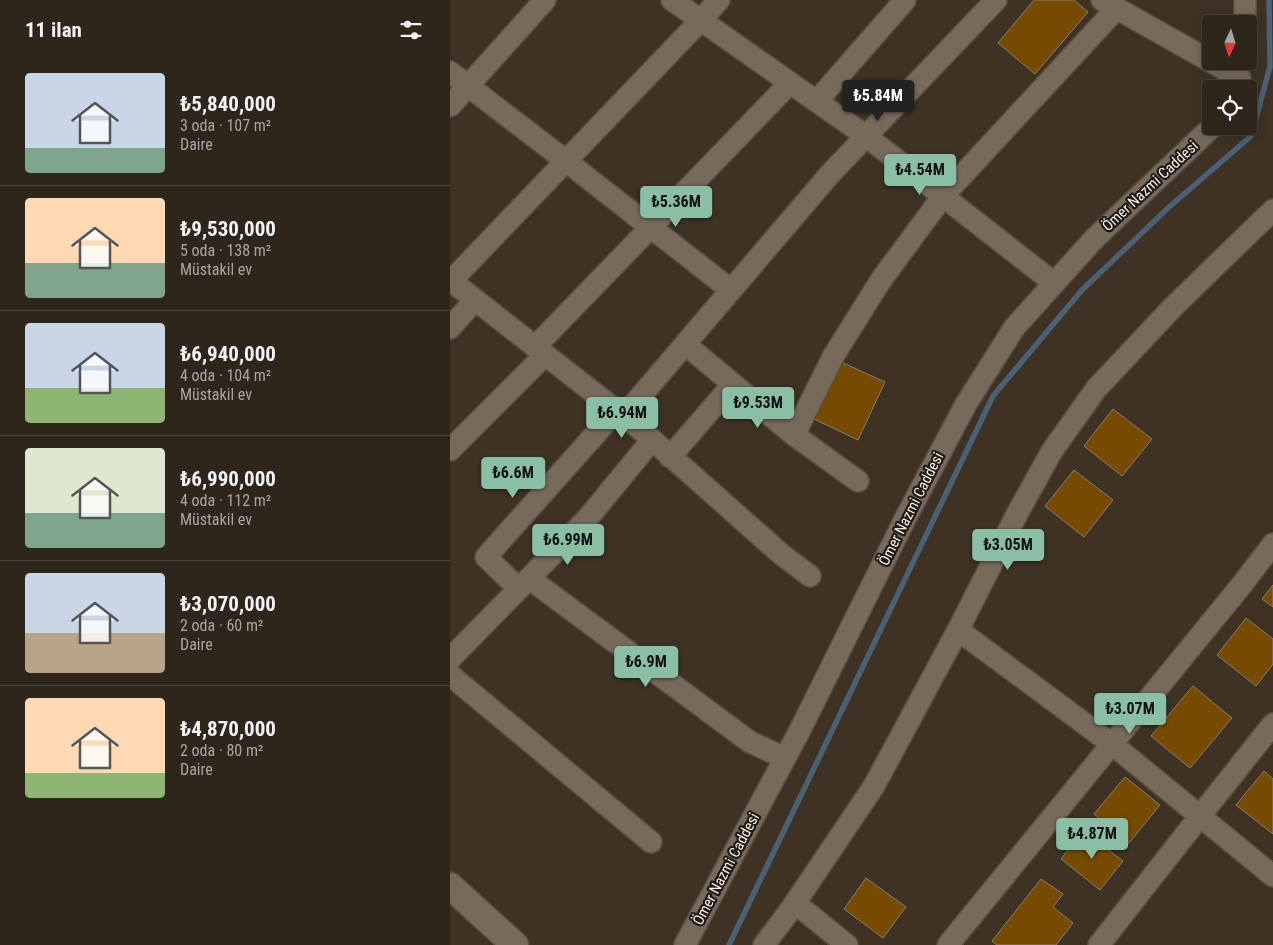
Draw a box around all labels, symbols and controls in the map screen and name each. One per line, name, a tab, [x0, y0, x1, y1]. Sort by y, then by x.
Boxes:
north arrow	[1202, 15, 1258, 70]
map controls	[1202, 15, 1257, 135]
icon: filters	[397, 16, 425, 44]
text: 11 ilan	[25, 18, 82, 42]
pin: ₺5.84M	[837, 80, 919, 122]
button: locate	[1202, 80, 1257, 135]
text: ₺5.84M	[853, 86, 903, 105]
text: ₺5,840,000	[180, 92, 276, 116]
icon: home	[65, 93, 125, 153]
text: 3 oda · 107 m²	[180, 116, 271, 135]
text: Daire	[180, 135, 213, 154]
street label: Ömer Nazmi Caddesi	[1098, 137, 1202, 235]
pin: ₺4.54M	[879, 154, 961, 196]
text: ₺4.54M	[895, 160, 945, 179]
pin: ₺5.36M	[635, 186, 717, 228]
text: ₺5.36M	[651, 192, 701, 211]
text: ₺9,530,000	[180, 217, 276, 241]
icon: home	[65, 218, 125, 278]
text: 5 oda · 138 m²	[180, 241, 271, 260]
text: Müstakil ev	[180, 260, 252, 279]
text: ₺6,940,000	[180, 342, 276, 366]
icon: home	[65, 343, 125, 403]
text: 4 oda · 104 m²	[180, 366, 271, 385]
text: Müstakil ev	[180, 385, 252, 404]
pin: ₺9.53M	[717, 386, 799, 429]
text: ₺9.53M	[733, 393, 783, 412]
pin: ₺6.94M	[581, 396, 663, 439]
text: ₺6.94M	[597, 403, 647, 422]
street label: Ömer Nazmi Caddesi	[875, 449, 947, 569]
pin: ₺6.6M	[478, 456, 548, 499]
text: ₺6.6M	[492, 463, 534, 482]
text: ₺6,990,000	[180, 467, 276, 491]
icon: home	[65, 468, 125, 528]
text: 4 oda · 112 m²	[180, 491, 271, 510]
text: Müstakil ev	[180, 510, 252, 529]
pin: ₺6.99M	[527, 524, 609, 566]
pin: ₺3.05M	[967, 528, 1049, 571]
text: ₺6.99M	[543, 530, 593, 549]
text: ₺3.05M	[983, 535, 1033, 554]
text: ₺3,070,000	[180, 592, 276, 616]
icon: home	[65, 593, 125, 653]
text: 2 oda · 60 m²	[180, 616, 263, 635]
text: Daire	[180, 635, 213, 654]
pin: ₺6.9M	[611, 646, 681, 688]
text: ₺6.9M	[625, 652, 667, 671]
pin: ₺3.07M	[1089, 692, 1171, 735]
text: ₺3.07M	[1105, 699, 1155, 718]
text: ₺4,870,000	[180, 717, 276, 741]
icon: home	[65, 718, 125, 778]
text: 2 oda · 80 m²	[180, 741, 263, 760]
text: Daire	[180, 760, 213, 779]
street label: Ömer Nazmi Caddesi	[689, 810, 763, 928]
pin: ₺4.87M	[1051, 818, 1133, 860]
text: ₺4.87M	[1067, 824, 1117, 843]

